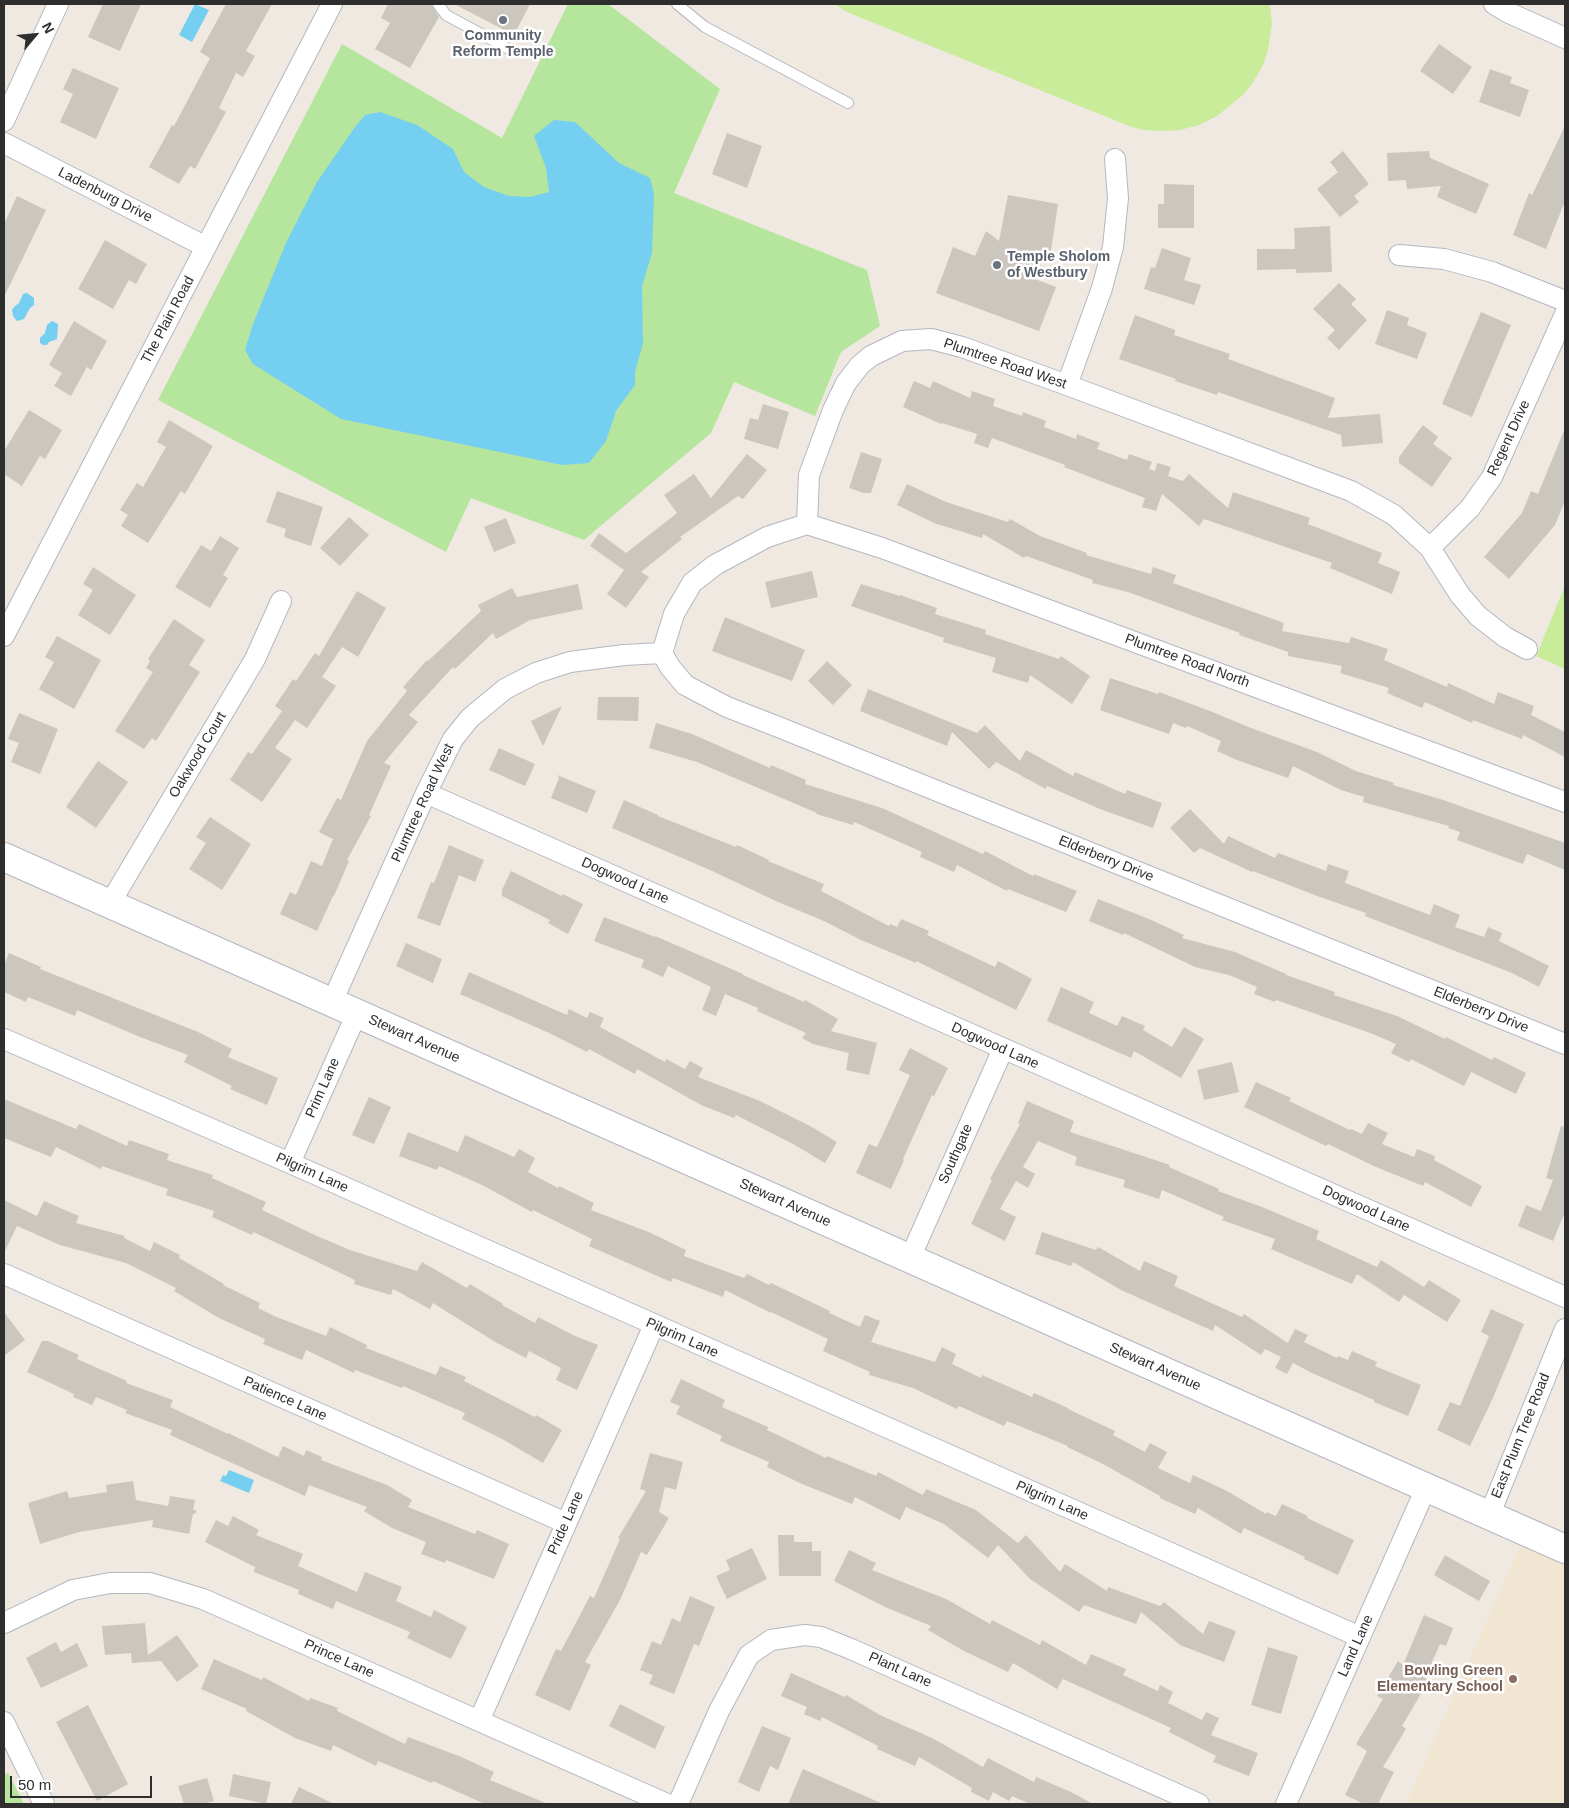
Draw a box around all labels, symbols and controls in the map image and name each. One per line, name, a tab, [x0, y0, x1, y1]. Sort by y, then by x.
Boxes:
north arrow	[10, 10, 60, 60]
marker: Community Reform Temple	[497, 14, 509, 26]
text: N	[39, 20, 58, 36]
place label: Community Reform Temple	[453, 28, 553, 60]
street label: Ladenburg Drive	[55, 164, 155, 226]
place label: Temple Sholom of Westbury	[1007, 249, 1110, 282]
marker: Temple Sholom of Westbury	[991, 259, 1003, 271]
street label: The Plain Road	[138, 273, 198, 367]
street label: Plumtree Road West	[941, 335, 1069, 393]
street label: Regent Drive	[1484, 397, 1534, 479]
street label: Plumtree Road North	[1122, 631, 1252, 691]
street label: Oakwood Court	[166, 709, 230, 801]
street label: Plumtree Road West	[388, 741, 458, 865]
street label: Elderberry Drive	[1056, 832, 1156, 886]
street label: Dogwood Lane	[579, 854, 671, 908]
street label: Elderberry Drive	[1431, 983, 1531, 1037]
street label: Stewart Avenue	[366, 1011, 462, 1067]
street label: Dogwood Lane	[949, 1019, 1041, 1073]
street label: Prim Lane	[302, 1055, 344, 1121]
street label: Southgate	[935, 1121, 977, 1187]
street label: Pilgrim Lane	[273, 1150, 351, 1196]
street label: Stewart Avenue	[737, 1175, 833, 1231]
street label: Dogwood Lane	[1320, 1182, 1412, 1236]
street label: Pilgrim Lane	[643, 1315, 721, 1361]
street label: Stewart Avenue	[1107, 1339, 1203, 1395]
street label: East Plum Tree Road	[1488, 1371, 1554, 1501]
street label: Patience Lane	[241, 1373, 329, 1425]
street label: Pilgrim Lane	[1013, 1478, 1091, 1524]
street label: Pride Lane	[545, 1489, 587, 1557]
street label: Land Lane	[1335, 1612, 1377, 1680]
street label: Prince Lane	[301, 1636, 377, 1682]
street label: Plant Lane	[866, 1649, 934, 1691]
place label: Bowling Green Elementary School	[1377, 1663, 1503, 1695]
marker: Bowling Green Elementary School	[1507, 1673, 1519, 1685]
scale bar	[12, 1766, 155, 1798]
text: 50 m	[18, 1776, 51, 1793]

